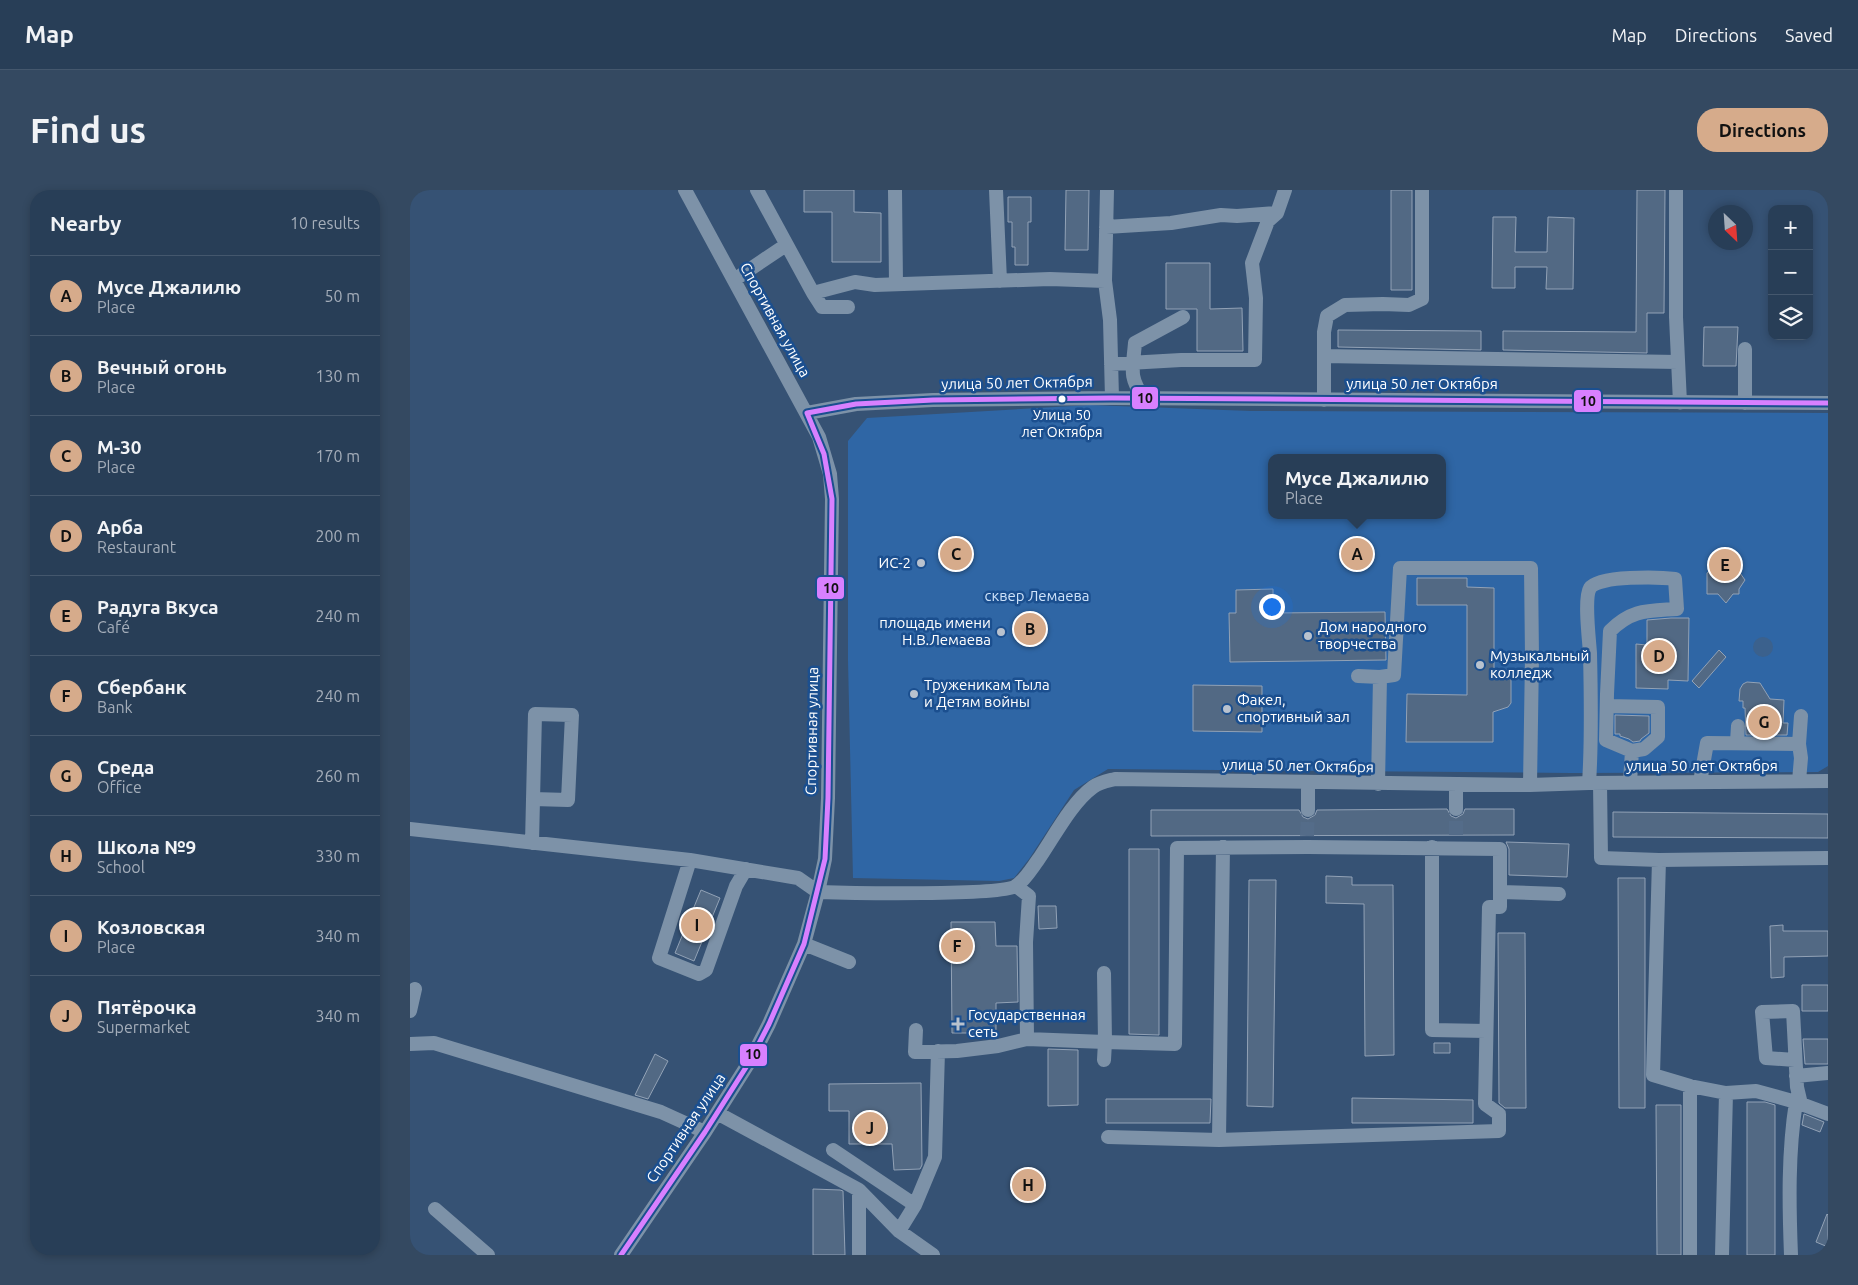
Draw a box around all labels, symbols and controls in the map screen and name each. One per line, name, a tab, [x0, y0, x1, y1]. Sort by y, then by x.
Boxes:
text: Map	[25, 21, 74, 48]
text: Map	[1611, 25, 1647, 45]
text: Directions	[1675, 25, 1757, 45]
text: Saved	[1785, 25, 1833, 45]
button: Directions	[1697, 108, 1828, 152]
text: Find us	[30, 110, 146, 150]
north arrow	[1708, 205, 1753, 250]
map controls	[1768, 205, 1813, 340]
button: +	[1768, 205, 1813, 250]
text: Nearby	[50, 211, 121, 235]
text: 10 results	[290, 214, 360, 232]
button: −	[1768, 250, 1813, 295]
street label: Спортивная улица	[737, 260, 814, 380]
text: Мусе Джалилю	[97, 276, 241, 298]
text: A	[60, 287, 72, 305]
text: 50 m	[324, 287, 360, 305]
button: layers	[1768, 295, 1813, 340]
text: Place	[97, 298, 135, 316]
text: Вечный огонь	[97, 356, 227, 378]
text: B	[61, 367, 71, 385]
text: 130 m	[315, 367, 360, 385]
street label: улица 50 лет Октября	[941, 373, 1093, 392]
street label: улица 50 лет Октября	[1346, 375, 1498, 392]
text: Place	[97, 378, 135, 396]
line badge: 10	[1131, 386, 1159, 410]
line badge: 10	[1573, 389, 1602, 413]
text: 10	[1137, 390, 1153, 406]
text: 10	[1580, 393, 1596, 409]
marker: Улица 50 лет Октября	[1057, 394, 1067, 404]
place label: Улица 50 лет Октября	[1021, 407, 1103, 440]
text: М-30	[97, 436, 142, 458]
text: C	[61, 447, 71, 465]
text: 170 m	[315, 447, 360, 465]
popup	[1268, 454, 1446, 519]
text: Place	[97, 458, 135, 476]
text: Мусе Джалилю	[1285, 467, 1429, 489]
text: Place	[1285, 489, 1323, 507]
text: Арба	[97, 516, 143, 538]
text: D	[60, 527, 72, 545]
text: 200 m	[315, 527, 360, 545]
pin: C	[940, 535, 972, 573]
pin: A	[1341, 535, 1373, 573]
text: Restaurant	[97, 538, 176, 556]
pin: E	[1709, 546, 1741, 584]
place label: ИС-2	[879, 554, 911, 571]
marker: ИС-2	[915, 557, 927, 569]
line badge: 10	[816, 576, 845, 600]
text: 10	[823, 580, 839, 596]
park label: сквер Лемаева	[984, 587, 1090, 604]
your location	[1259, 594, 1285, 620]
text: Радуга Вкуса	[97, 596, 219, 618]
text: E	[61, 607, 71, 625]
text: 240 m	[315, 607, 360, 625]
pin: B	[1014, 610, 1046, 648]
place label: площадь имени Н.В.Лемаева	[879, 614, 991, 648]
text: Café	[97, 618, 130, 636]
place label: Дом народного творчества	[1318, 618, 1427, 652]
marker: площадь имени Н.В.Лемаева	[995, 626, 1007, 638]
marker: Дом народного творчества	[1302, 630, 1314, 642]
pin: D	[1643, 637, 1675, 675]
place label: Музыкальный колледж	[1490, 647, 1589, 681]
marker: Музыкальный колледж	[1474, 659, 1486, 671]
street label: Спортивная улица	[802, 667, 821, 795]
text: Сбербанк	[97, 676, 187, 698]
place label: Труженикам Тыла и Детям войны	[924, 676, 1050, 710]
text: F	[62, 687, 71, 705]
text: 240 m	[315, 687, 360, 705]
marker: Труженикам Тыла и Детям войны	[908, 688, 920, 700]
place label: Факел, спортивный зал	[1237, 691, 1350, 725]
text: Bank	[97, 698, 133, 716]
marker: Факел, спортивный зал	[1221, 703, 1233, 715]
pin: G	[1748, 703, 1780, 741]
text: Среда	[97, 756, 154, 778]
street label: улица 50 лет Октября	[1222, 756, 1374, 775]
street label: улица 50 лет Октября	[1626, 757, 1778, 774]
text: G	[60, 767, 72, 785]
text: 260 m	[315, 767, 360, 785]
text: Office	[97, 778, 142, 796]
text: Школа №9	[97, 836, 196, 858]
text: H	[60, 847, 72, 865]
text: 330 m	[315, 847, 360, 865]
text: School	[97, 858, 145, 876]
pin: I	[681, 906, 713, 944]
text: Козловская	[97, 916, 205, 938]
text: I	[64, 927, 68, 945]
text: 340 m	[315, 927, 360, 945]
pin: F	[941, 927, 973, 965]
text: Place	[97, 938, 135, 956]
text: Пятёрочка	[97, 996, 196, 1018]
place label: Государственная сеть	[968, 1006, 1086, 1040]
text: J	[62, 1007, 70, 1025]
text: 340 m	[315, 1007, 360, 1025]
text: Supermarket	[97, 1018, 190, 1036]
marker: Государственная сеть	[952, 1018, 964, 1030]
line badge: 10	[739, 1043, 768, 1067]
text: 10	[745, 1046, 761, 1062]
street label: Спортивная улица	[643, 1070, 728, 1186]
pin: J	[854, 1109, 886, 1147]
pin: H	[1012, 1166, 1044, 1204]

